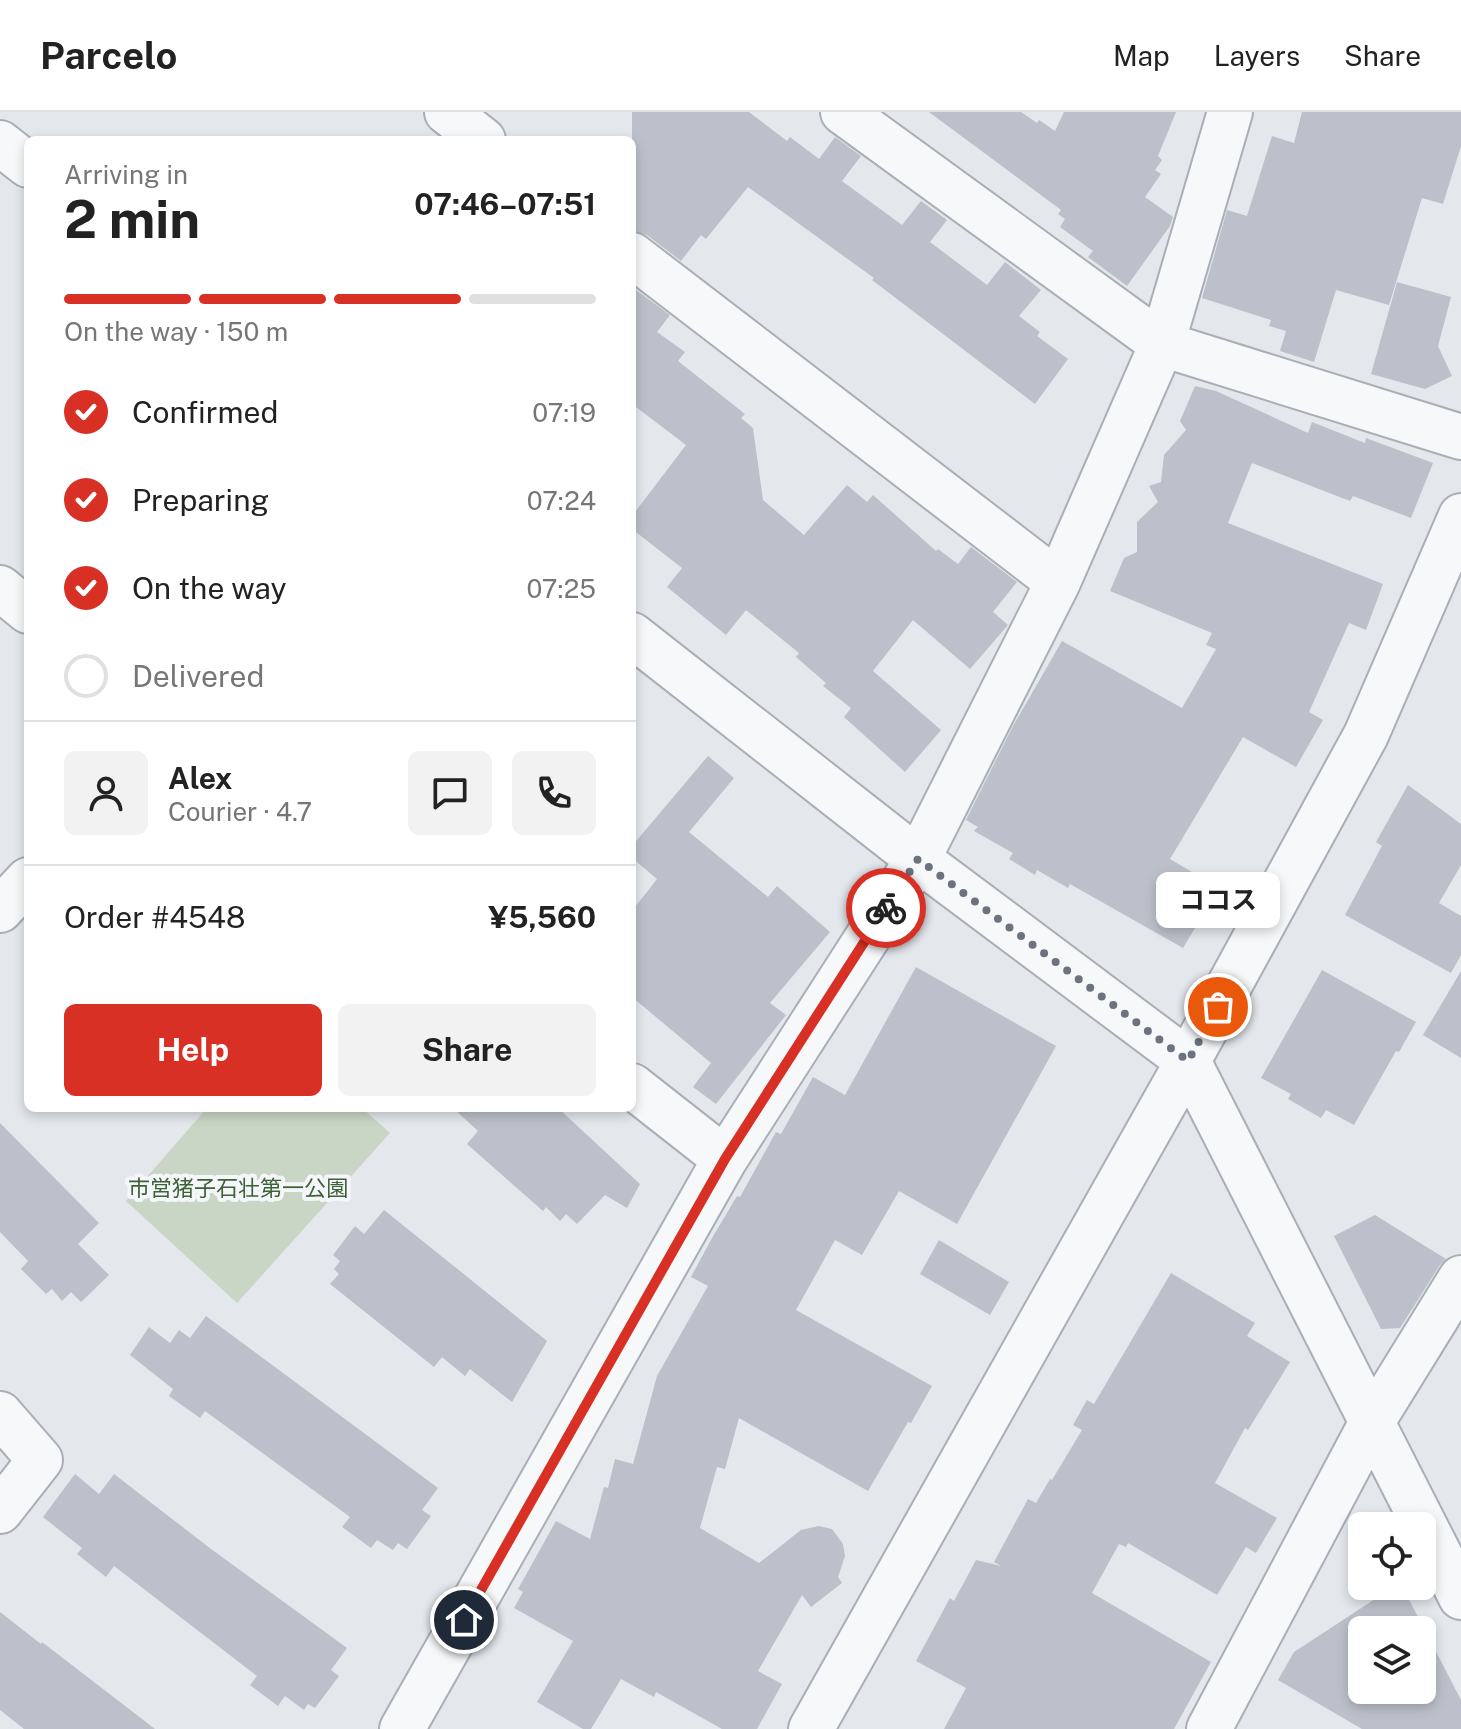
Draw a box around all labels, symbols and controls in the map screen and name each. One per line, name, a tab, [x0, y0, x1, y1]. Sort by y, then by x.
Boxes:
text: Parcelo	[40, 33, 177, 78]
text: Map	[1113, 39, 1170, 72]
text: Layers	[1214, 39, 1300, 72]
text: Share	[1344, 39, 1421, 72]
text: Arriving in	[64, 159, 188, 190]
text: 07:46–07:51	[414, 186, 596, 222]
text: 2 min	[64, 189, 200, 250]
text: On the way · 150 m	[64, 316, 288, 347]
icon: check	[64, 390, 108, 434]
text: Confirmed	[132, 394, 278, 430]
text: 07:19	[532, 397, 596, 428]
icon: check	[64, 478, 108, 522]
text: Preparing	[132, 482, 269, 518]
text: 07:24	[527, 485, 596, 516]
icon: check	[64, 566, 108, 610]
text: On the way	[132, 570, 286, 606]
text: 07:25	[526, 573, 596, 604]
text: Delivered	[132, 658, 264, 694]
button: person	[64, 751, 148, 835]
button: chat	[408, 751, 492, 835]
button: phone	[512, 751, 596, 835]
text: Alex	[168, 760, 232, 796]
text: Courier · 4.7	[168, 796, 312, 827]
courier	[846, 868, 926, 948]
callout: ココス	[1156, 871, 1280, 927]
text: ココス	[1179, 884, 1257, 915]
icon: bike	[864, 886, 908, 930]
text: Order #4548	[64, 899, 245, 935]
text: ¥5,560	[488, 899, 596, 935]
pin	[1184, 973, 1252, 1041]
icon: bag	[1196, 985, 1240, 1029]
button: Help	[64, 1004, 322, 1096]
button: Share	[338, 1004, 596, 1096]
park label: 市営猪子石壮第一公園	[128, 1175, 348, 1201]
map controls	[1348, 1512, 1436, 1704]
button: locate	[1348, 1512, 1436, 1600]
pin	[430, 1586, 498, 1654]
icon: home	[442, 1598, 486, 1642]
button: layers	[1348, 1616, 1436, 1704]

